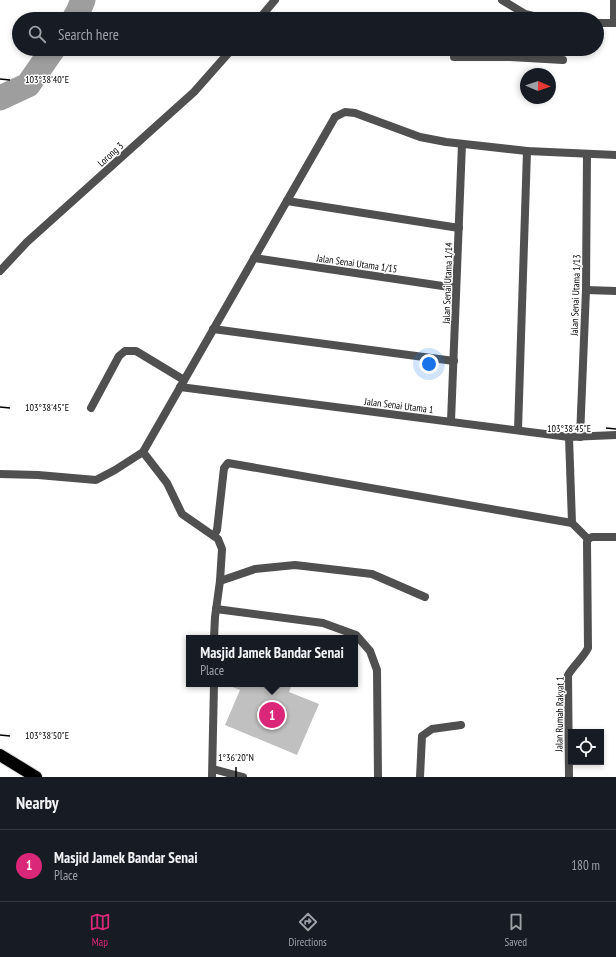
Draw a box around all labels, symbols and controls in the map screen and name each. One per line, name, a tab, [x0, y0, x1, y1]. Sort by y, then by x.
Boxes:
search box	[12, 12, 604, 56]
icon: search	[26, 23, 48, 45]
text: Search here	[58, 25, 119, 44]
north arrow	[520, 68, 556, 104]
text: 103°38'40"E	[25, 73, 69, 86]
street label: Lorong 3	[95, 139, 126, 169]
street label: Jalan Senai Utama 1/14	[440, 242, 455, 325]
street label: Jalan Senai Utama 1/15	[315, 251, 398, 276]
street label: Jalan Senai Utama 1/13	[568, 254, 583, 337]
your location	[419, 354, 439, 374]
street label: Jalan Senai Utama 1	[363, 395, 434, 416]
text: 103°38'45"E	[25, 401, 69, 414]
text: 103°38'45"E	[547, 422, 591, 435]
popup	[186, 635, 358, 687]
text: Masjid Jamek Bandar Senai	[200, 643, 344, 662]
text: Place	[200, 662, 224, 679]
street label: Jalan Rumah Rakyat 1	[552, 676, 567, 753]
pin: 1	[259, 700, 285, 730]
text: 103°38'50"E	[25, 729, 69, 742]
map controls	[568, 729, 604, 765]
button: locate	[568, 729, 604, 765]
text: 1°36'20"N	[218, 751, 254, 764]
text: Nearby	[16, 792, 59, 814]
text: Masjid Jamek Bandar Senai	[54, 848, 198, 867]
text: 1	[26, 857, 32, 874]
text: 180 m	[571, 857, 600, 874]
text: Place	[54, 867, 78, 884]
tab: Map	[89, 911, 111, 949]
tab: Directions	[289, 911, 327, 949]
tab: Saved	[504, 911, 527, 949]

